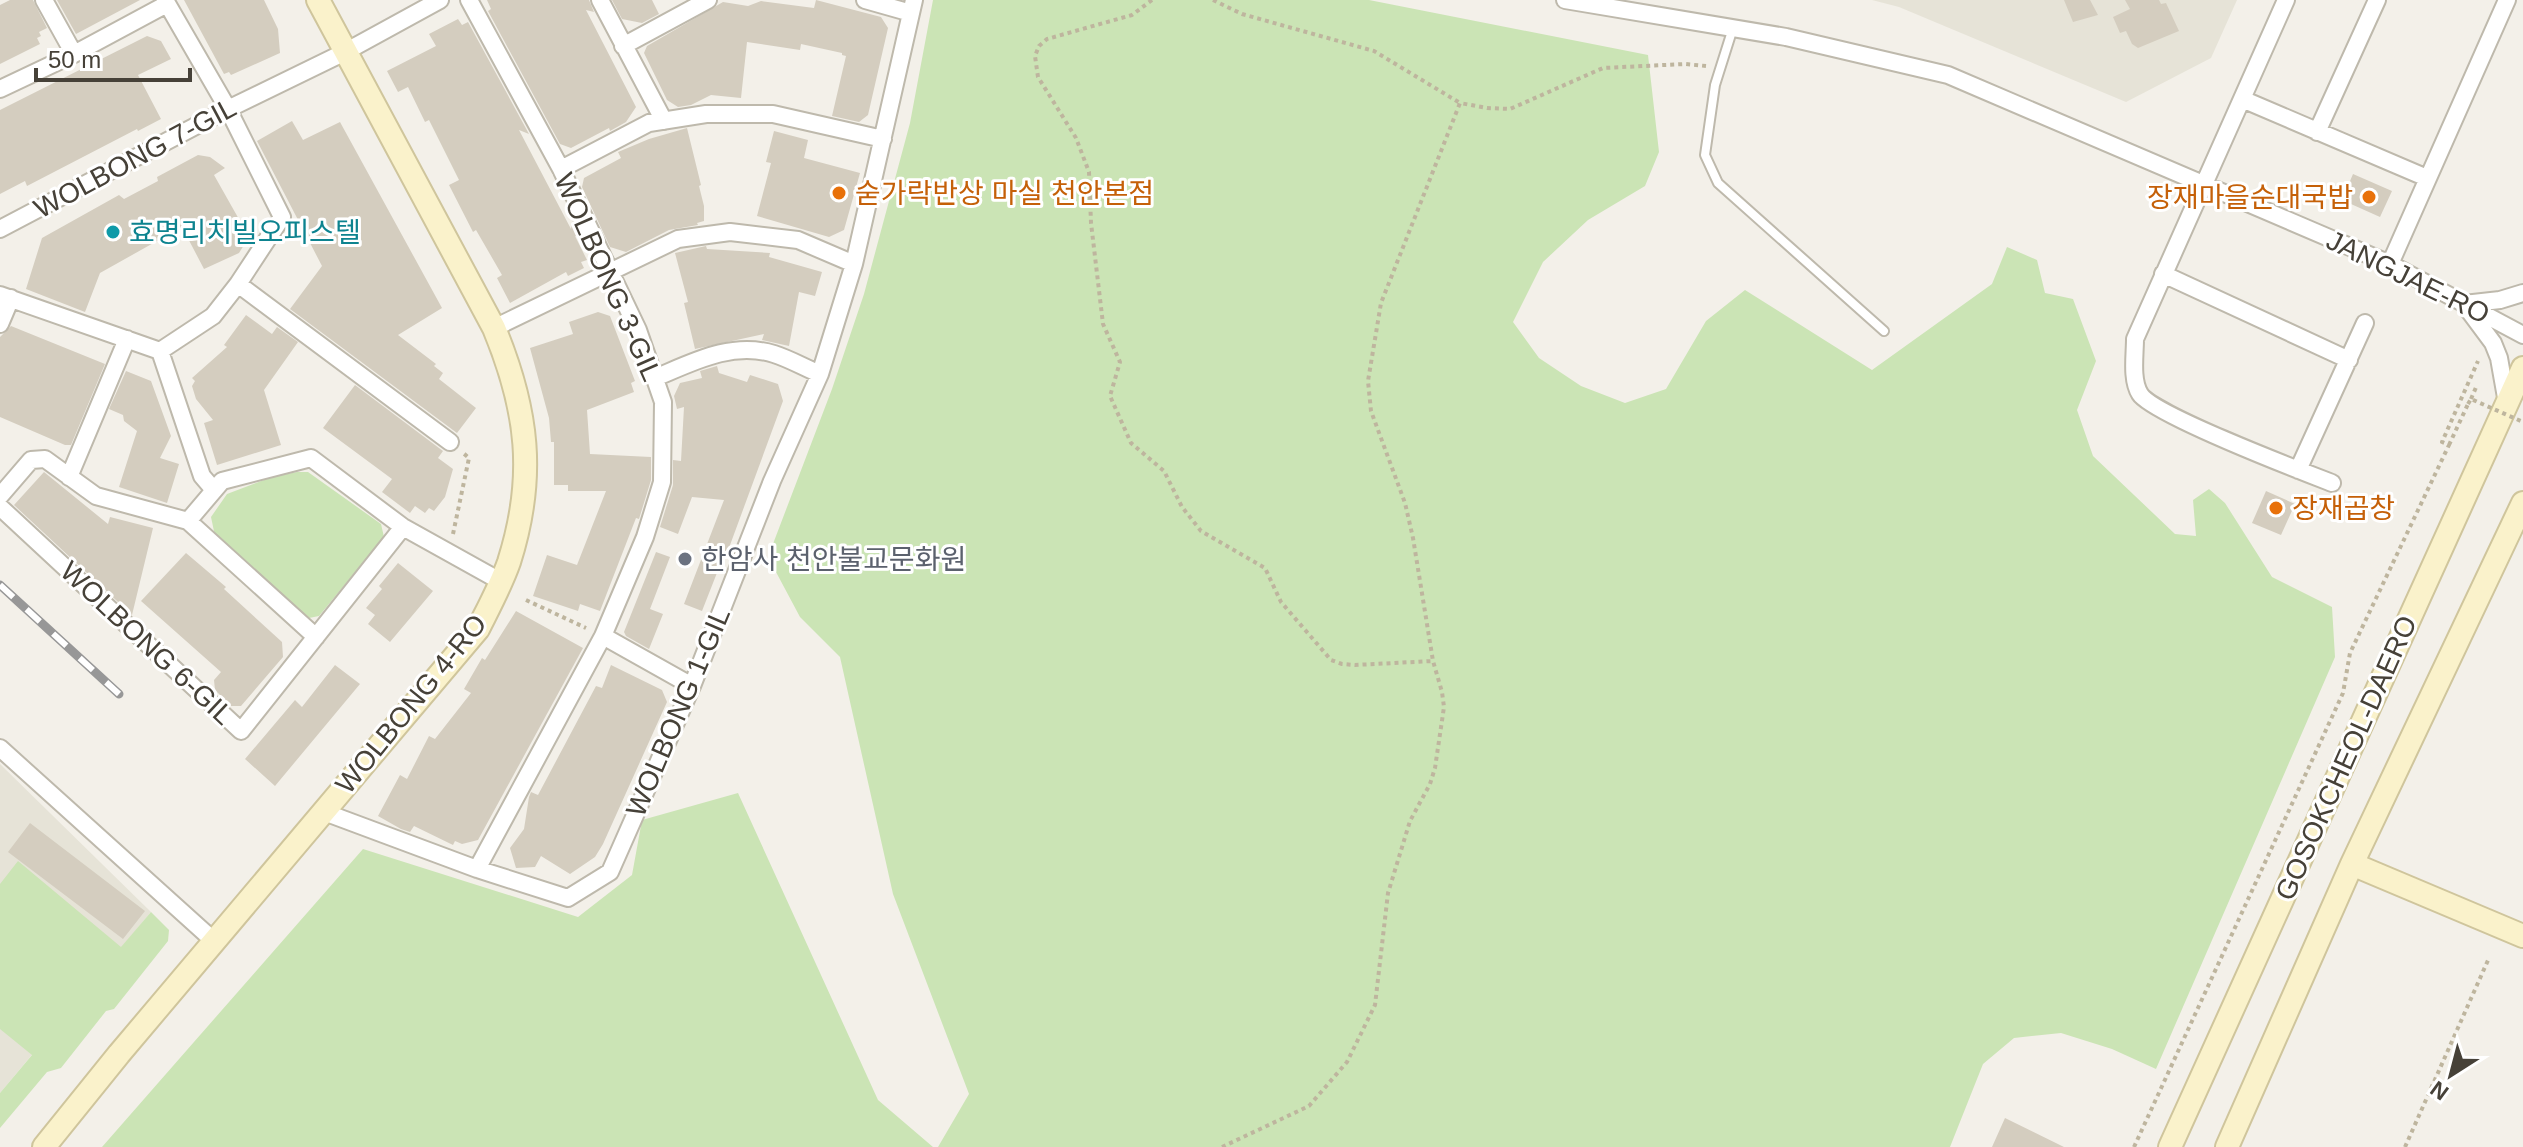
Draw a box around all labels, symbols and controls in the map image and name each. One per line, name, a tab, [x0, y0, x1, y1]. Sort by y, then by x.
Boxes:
scale bar	[36, 32, 190, 82]
text: 50 m	[48, 46, 101, 73]
street label: WOLBONG 7-GIL	[29, 92, 241, 224]
street label: WOLBONG 3-GIL	[548, 168, 668, 386]
place label: 숟가락반상 마실 천안본점	[855, 178, 1154, 209]
place label: 장재마을순대국밥	[2147, 182, 2353, 213]
marker: 숟가락반상 마실 천안본점	[830, 184, 848, 202]
marker: 장재마을순대국밥	[2360, 188, 2378, 206]
place label: 효명리치빌오피스텔	[129, 217, 361, 248]
marker: 효명리치빌오피스텔	[104, 223, 122, 241]
street label: JANGJAE-RO	[2322, 224, 2494, 330]
place label: 장재곱창	[2292, 493, 2395, 524]
marker: 장재곱창	[2267, 499, 2285, 517]
place label: 한암사 천안불교문화원	[701, 544, 966, 575]
marker: 한암사 천안불교문화원	[676, 550, 694, 568]
street label: WOLBONG 6-GIL	[55, 555, 239, 731]
street label: WOLBONG 1-GIL	[620, 603, 736, 821]
street label: WOLBONG 4-RO	[329, 608, 493, 800]
street label: GOSOKCHEOL-DAERO	[2269, 611, 2423, 905]
north arrow	[2411, 1035, 2491, 1115]
text: N	[2426, 1076, 2453, 1106]

